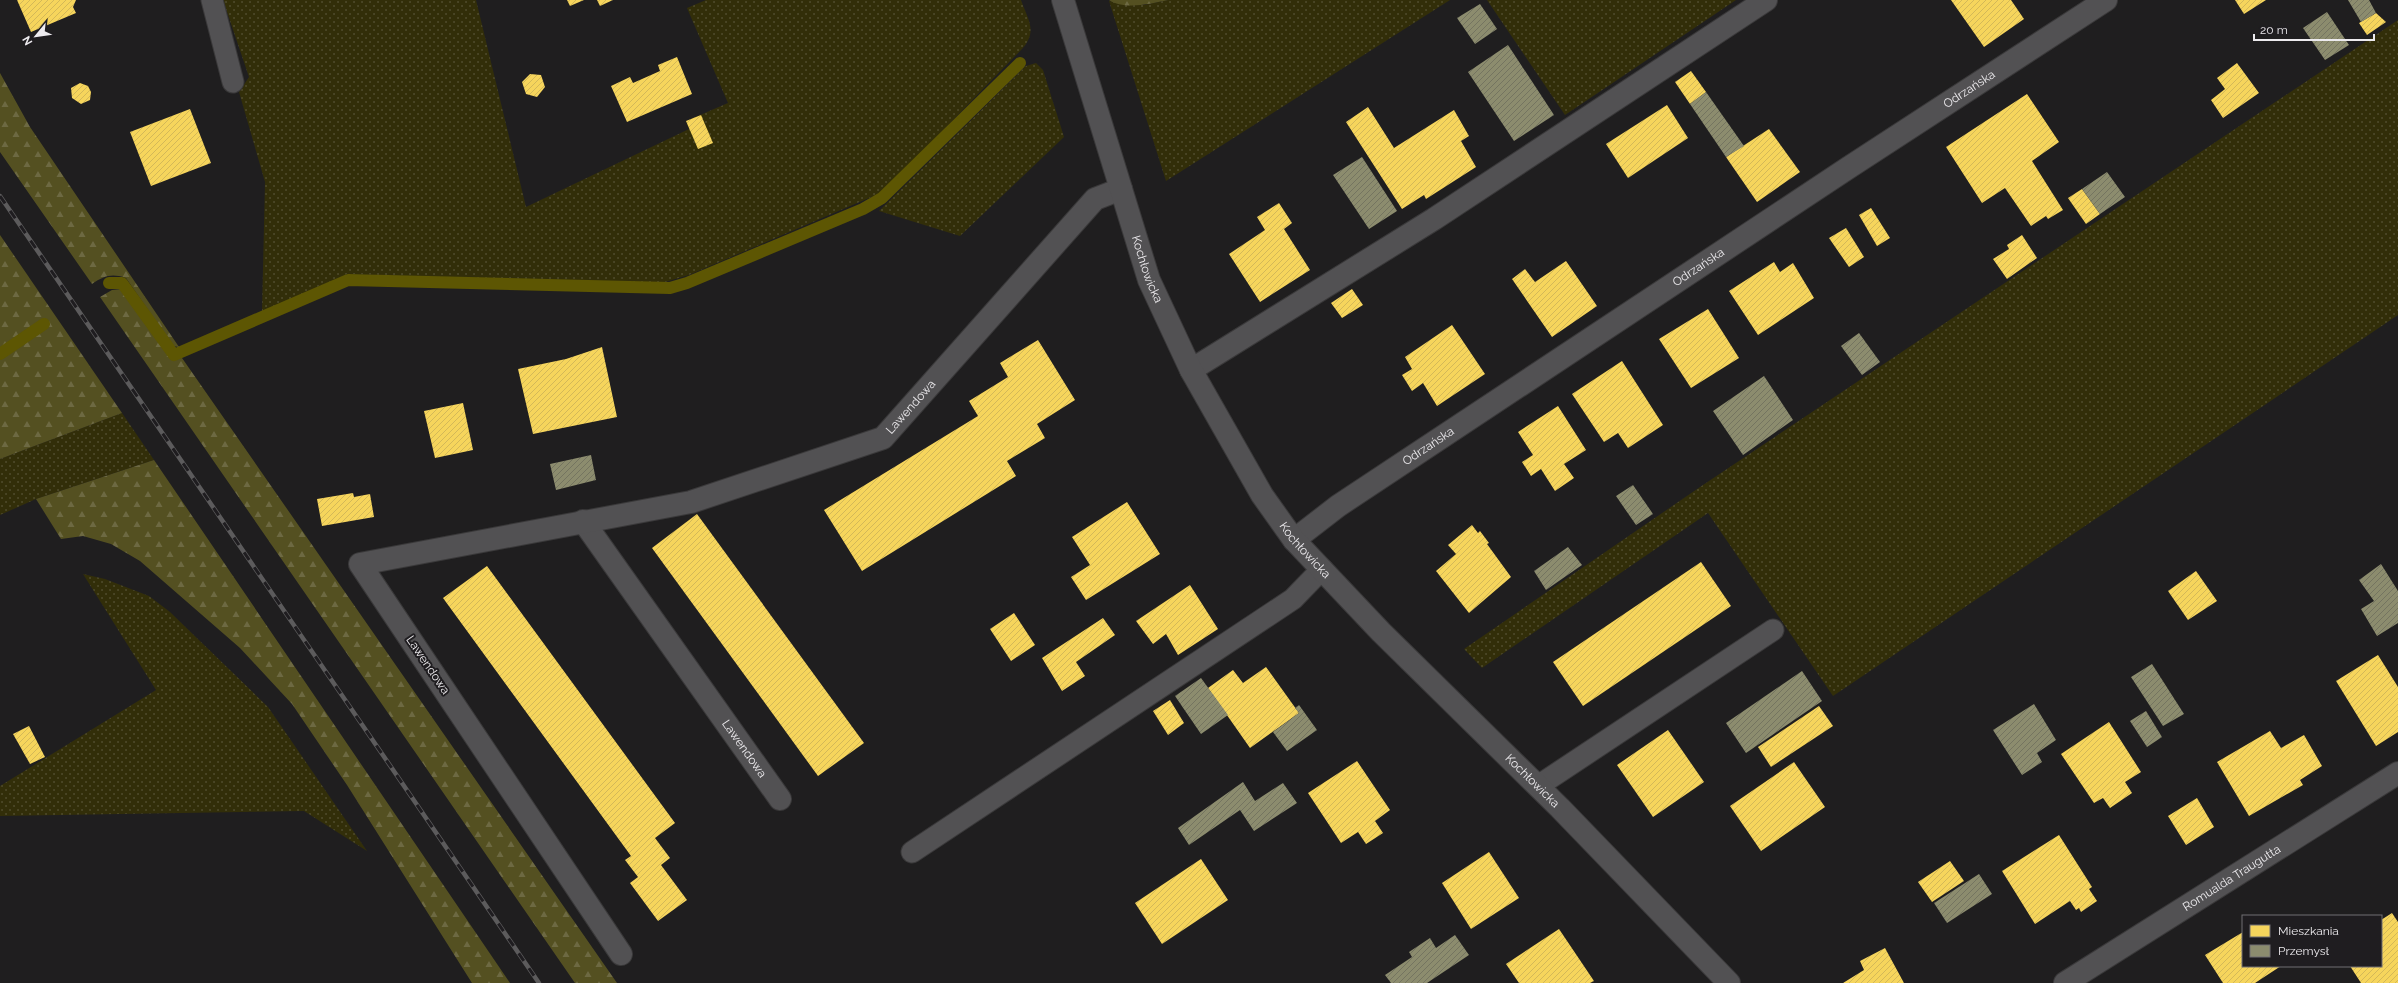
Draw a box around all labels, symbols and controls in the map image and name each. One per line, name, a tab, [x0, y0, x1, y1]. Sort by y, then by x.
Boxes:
north arrow	[16, 16, 56, 56]
scale bar	[2254, 16, 2374, 42]
text: 20 m	[2260, 23, 2288, 37]
text: N	[20, 34, 35, 47]
street label: Odrzańska	[1941, 67, 1998, 111]
street label: Kochłowicka	[1129, 234, 1166, 305]
street label: Odrzańska	[1670, 245, 1727, 289]
street label: Lawendowa	[883, 377, 938, 437]
street label: Odrzańska	[1400, 424, 1457, 468]
street label: Kochłowicka	[1276, 519, 1333, 581]
street label: Lawendowa	[403, 633, 453, 697]
street label: Lawendowa	[719, 717, 770, 780]
street label: Kochłowicka	[1502, 751, 1562, 810]
street label: Romualda Traugutta	[2180, 842, 2283, 914]
legend	[2242, 915, 2382, 967]
text: Mieszkania	[2278, 924, 2339, 938]
text: Przemysł	[2278, 944, 2330, 958]

